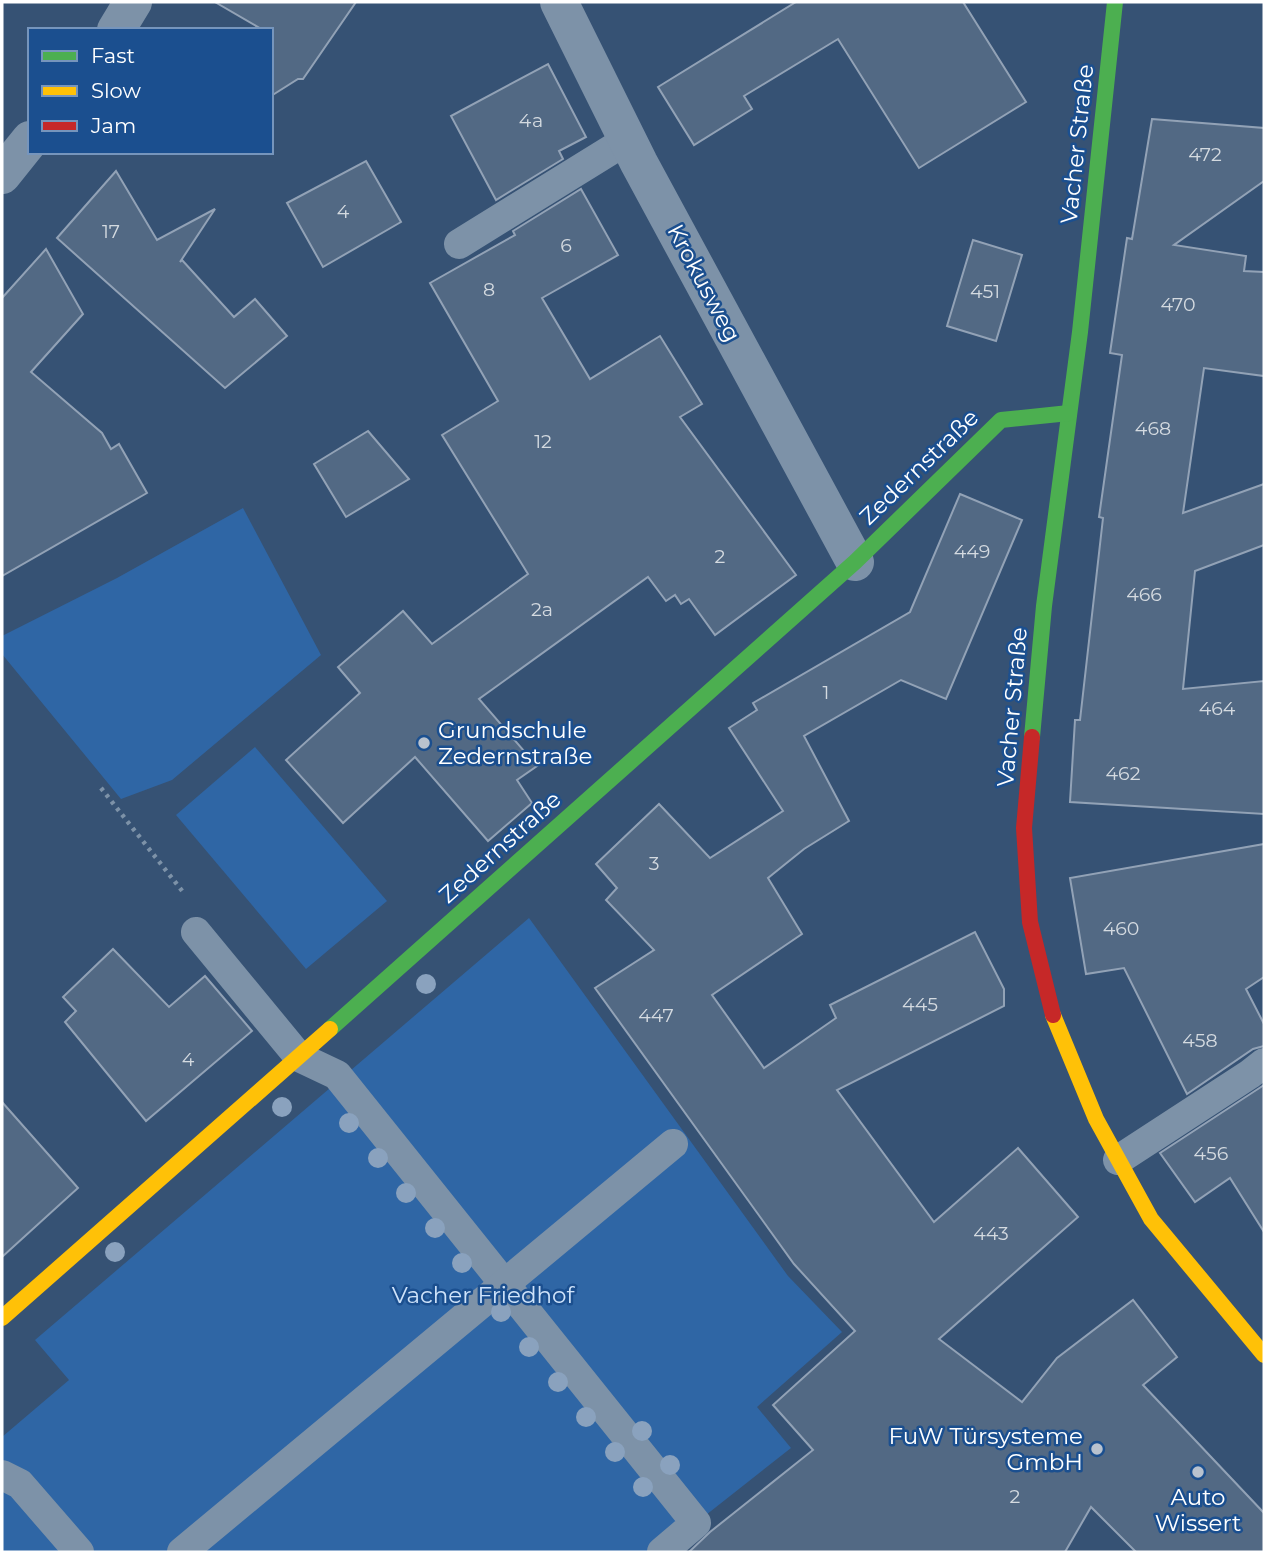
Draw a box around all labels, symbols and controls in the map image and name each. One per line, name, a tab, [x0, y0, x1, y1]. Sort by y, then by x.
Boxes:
legend	[28, 28, 273, 154]
text: Fast	[91, 43, 135, 68]
street label: Vacher Straße	[1055, 63, 1099, 225]
text: Slow	[91, 78, 141, 103]
house number: 4a	[519, 109, 543, 132]
text: Jam	[90, 113, 136, 138]
house number: 472	[1188, 143, 1222, 166]
house number: 4	[337, 200, 350, 223]
street label: Krokusweg	[661, 219, 747, 347]
house number: 17	[102, 220, 120, 243]
house number: 6	[560, 234, 572, 257]
house number: 8	[483, 278, 495, 301]
house number: 451	[970, 280, 1000, 303]
house number: 470	[1160, 293, 1196, 316]
street label: Zedernstraße	[854, 403, 984, 531]
house number: 468	[1135, 417, 1171, 440]
house number: 12	[534, 430, 552, 453]
house number: 449	[954, 540, 990, 563]
house number: 2	[715, 545, 726, 568]
house number: 466	[1126, 583, 1162, 606]
house number: 2a	[531, 598, 553, 621]
street label: Vacher Straße	[991, 626, 1033, 788]
house number: 1	[823, 681, 829, 704]
house number: 464	[1199, 697, 1236, 720]
place label: Grundschule Zedernstraße	[438, 716, 592, 770]
marker: Grundschule Zedernstraße	[416, 735, 432, 751]
house number: 462	[1106, 762, 1141, 785]
street label: Zedernstraße	[433, 785, 567, 909]
house number: 3	[649, 852, 659, 875]
house number: 460	[1103, 917, 1139, 940]
house number: 445	[902, 993, 938, 1016]
house number: 447	[638, 1004, 674, 1027]
house number: 458	[1182, 1029, 1218, 1052]
house number: 4	[182, 1048, 195, 1071]
house number: 456	[1194, 1142, 1228, 1165]
house number: 443	[973, 1222, 1009, 1245]
park label: Vacher Friedhof	[392, 1281, 576, 1309]
place label: FuW Türsysteme GmbH	[889, 1422, 1083, 1476]
marker: FuW Türsysteme GmbH	[1089, 1441, 1105, 1457]
marker: Auto Wissert	[1190, 1464, 1206, 1480]
place label: Auto Wissert	[1155, 1483, 1241, 1537]
house number: 2	[1010, 1485, 1021, 1508]

